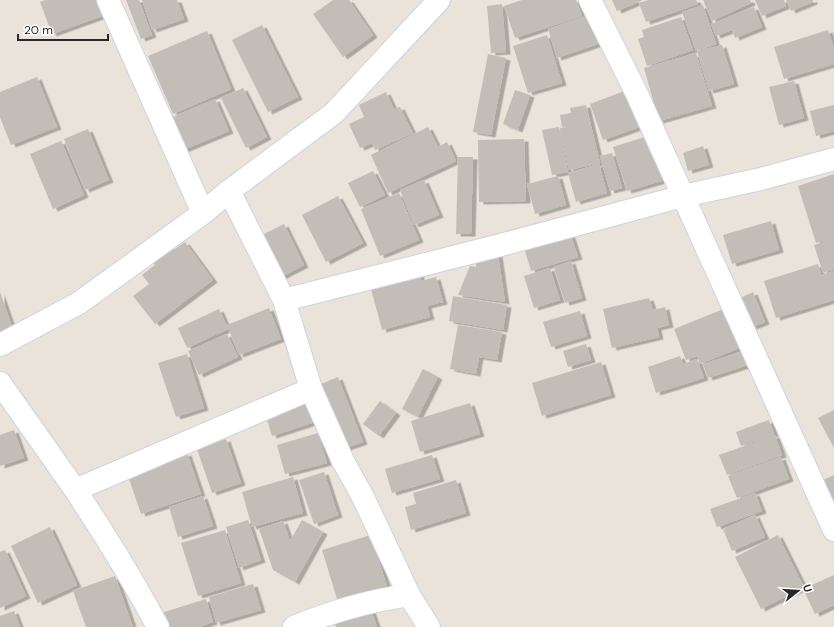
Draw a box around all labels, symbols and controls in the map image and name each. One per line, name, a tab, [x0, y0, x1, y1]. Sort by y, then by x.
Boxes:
scale bar	[18, 16, 108, 42]
text: 20 m	[24, 22, 53, 38]
north arrow	[778, 571, 818, 611]
text: U	[800, 582, 815, 594]

